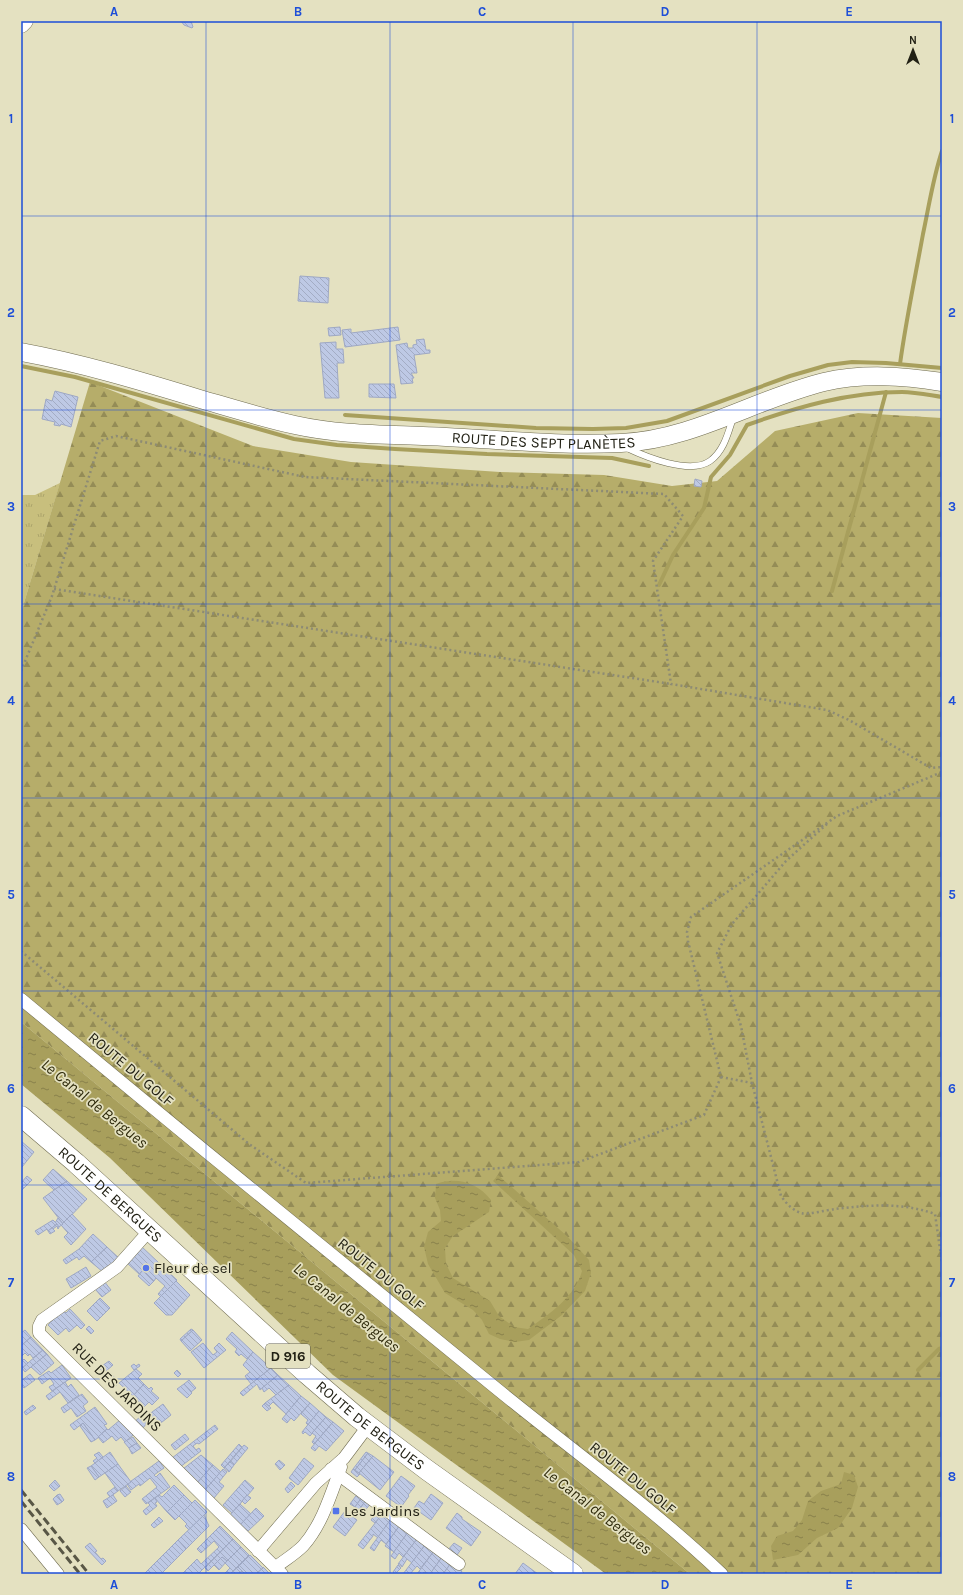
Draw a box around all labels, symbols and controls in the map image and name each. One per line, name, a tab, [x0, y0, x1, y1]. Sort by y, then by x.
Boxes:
text: A	[110, 4, 118, 19]
text: B	[294, 4, 302, 19]
text: C	[478, 4, 486, 19]
text: D	[661, 4, 670, 19]
text: E	[845, 4, 853, 19]
north arrow	[893, 30, 933, 70]
text: N	[909, 34, 917, 47]
text: 1	[9, 111, 13, 126]
text: 1	[950, 111, 954, 126]
text: 2	[7, 305, 15, 320]
text: 2	[948, 305, 956, 320]
street label: ROUTE DES SEPT PLANÈTES	[451, 428, 636, 453]
text: 3	[7, 499, 15, 514]
text: 3	[948, 499, 956, 514]
text: 4	[7, 693, 15, 708]
text: 4	[948, 693, 956, 708]
text: 5	[7, 887, 15, 902]
text: 5	[948, 887, 956, 902]
street label: ROUTE DU GOLF	[85, 1028, 177, 1110]
water label: Le Canal de Bergues	[38, 1055, 152, 1152]
text: 6	[7, 1081, 15, 1096]
text: 6	[948, 1081, 956, 1096]
street label: ROUTE DE BERGUES	[55, 1143, 166, 1246]
street label: ROUTE DU GOLF	[334, 1234, 428, 1314]
place label: Fleur de sel	[154, 1259, 232, 1277]
water label: Le Canal de Bergues	[290, 1259, 404, 1356]
marker: Fleur de sel	[141, 1263, 151, 1273]
text: 7	[8, 1275, 15, 1290]
text: 7	[949, 1275, 956, 1290]
street label: RUE DES JARDINS	[68, 1338, 166, 1436]
road number: D 916	[266, 1344, 310, 1368]
street label: ROUTE DE BERGUES	[312, 1377, 428, 1474]
street label: ROUTE DU GOLF	[586, 1438, 680, 1518]
water label: Le Canal de Bergues	[540, 1462, 656, 1559]
text: 8	[7, 1469, 15, 1484]
text: 8	[948, 1469, 956, 1484]
place label: Les Jardins	[344, 1502, 420, 1520]
marker: Les Jardins	[331, 1506, 341, 1516]
text: A	[110, 1577, 118, 1592]
text: B	[294, 1577, 302, 1592]
text: C	[478, 1577, 486, 1592]
text: D	[661, 1577, 670, 1592]
text: E	[845, 1577, 853, 1592]

